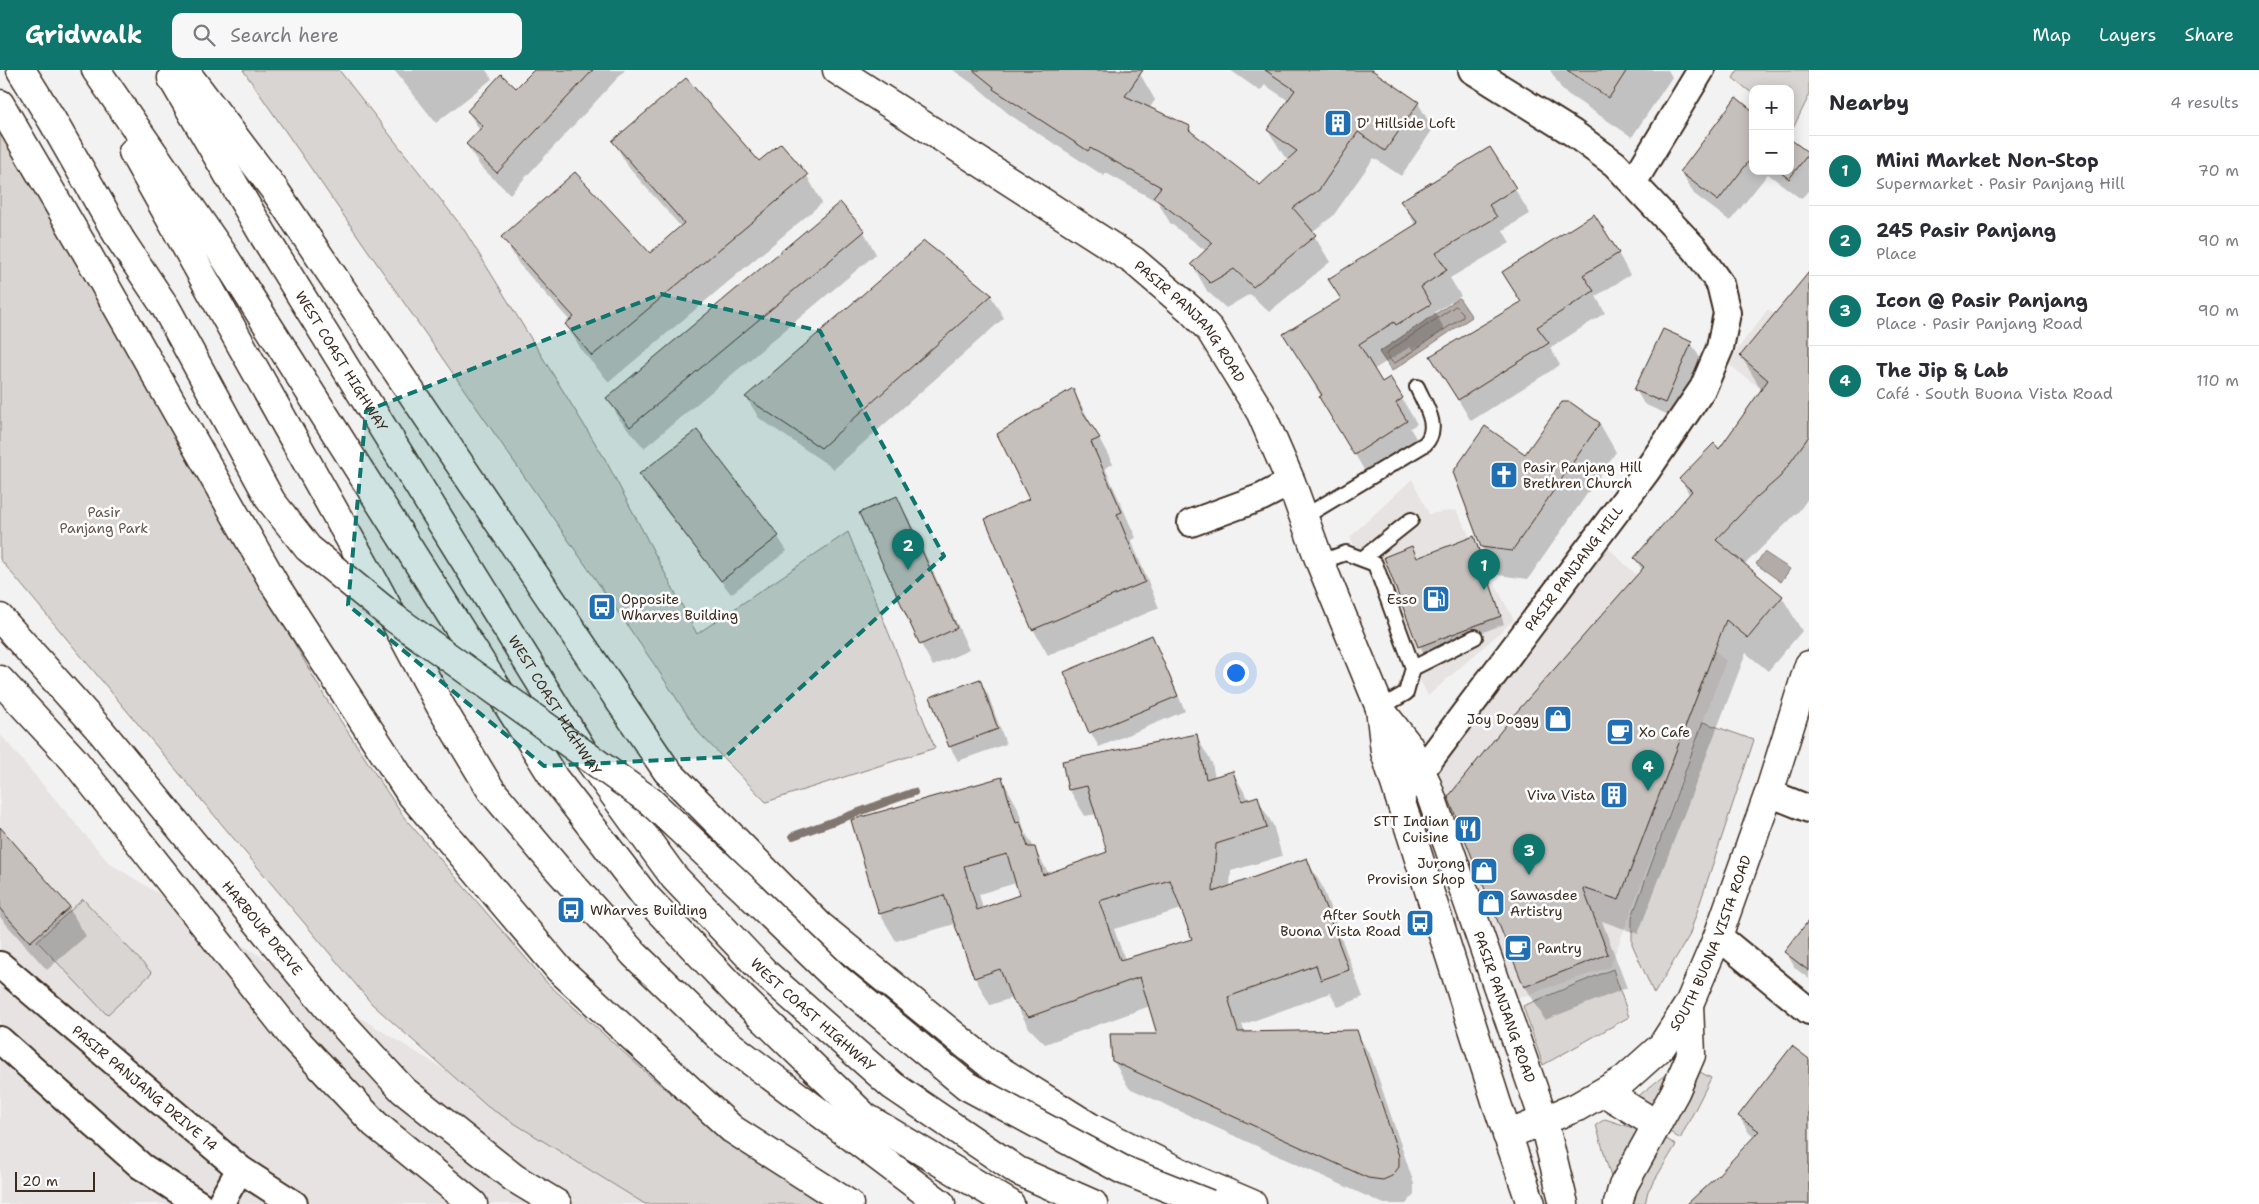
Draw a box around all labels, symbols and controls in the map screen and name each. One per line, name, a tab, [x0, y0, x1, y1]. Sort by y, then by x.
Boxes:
search box	[172, 13, 522, 58]
text: Gridwalk	[25, 19, 142, 51]
icon: search	[190, 21, 218, 49]
text: Search here	[230, 23, 339, 48]
text: Map	[2033, 23, 2071, 47]
text: Layers	[2099, 23, 2156, 47]
text: Share	[2184, 23, 2234, 47]
map controls	[1749, 85, 1794, 175]
button: +	[1749, 85, 1794, 130]
text: Nearby	[1829, 89, 1909, 117]
text: 4 results	[2170, 92, 2239, 113]
building icon: D' Hillside Loft	[1323, 108, 1353, 138]
place label: D' Hillside Loft	[1357, 114, 1456, 132]
button: −	[1749, 130, 1794, 175]
text: Mini Market Non-Stop	[1876, 148, 2099, 173]
text: 1	[1841, 160, 1849, 181]
text: 70 m	[2198, 160, 2239, 181]
text: Supermarket · Pasir Panjang Hill	[1876, 173, 2125, 194]
text: 245 Pasir Panjang	[1876, 218, 2056, 243]
text: 2	[1839, 230, 1851, 251]
text: 90 m	[2198, 230, 2239, 251]
text: Place	[1876, 243, 1917, 264]
street label: PASIR PANJANG ROAD	[1131, 256, 1249, 386]
street label: WEST COAST HIGHWAY	[291, 288, 392, 435]
text: Icon @ Pasir Panjang	[1876, 288, 2088, 313]
text: 3	[1839, 300, 1851, 321]
text: 90 m	[2198, 300, 2239, 321]
text: Place · Pasir Panjang Road	[1876, 313, 2083, 334]
text: The Jip & Lab	[1876, 358, 2009, 383]
text: 4	[1839, 370, 1851, 391]
text: 110 m	[2196, 370, 2239, 391]
text: Café · South Buona Vista Road	[1876, 383, 2113, 404]
place label: Pasir Panjang Hill Brethren Church	[1523, 458, 1643, 492]
church icon: Pasir Panjang Hill Brethren Church	[1489, 460, 1519, 490]
street label: PASIR PANJANG HILL	[1521, 501, 1627, 635]
park label: Pasir Panjang Park	[60, 503, 148, 537]
pin: 2	[892, 529, 924, 570]
pin: 1	[1468, 549, 1500, 590]
fuel station icon: Esso	[1421, 584, 1451, 614]
place label: Opposite Wharves Building	[621, 590, 738, 624]
place label: Esso	[1387, 590, 1417, 608]
bus stop icon: Opposite Wharves Building	[587, 592, 617, 622]
street label: WEST COAST HIGHWAY	[504, 632, 606, 779]
your location	[1223, 660, 1249, 686]
shop icon: Joy Doggy	[1543, 704, 1573, 734]
place label: Joy Doggy	[1467, 710, 1539, 728]
cafe icon: Xo Cafe	[1605, 717, 1635, 747]
place label: Xo Cafe	[1639, 723, 1690, 741]
pin: 4	[1632, 750, 1664, 791]
building icon: Viva Vista	[1599, 780, 1629, 810]
place label: Viva Vista	[1527, 786, 1595, 804]
place label: STT Indian Cuisine	[1373, 812, 1449, 846]
restaurant icon: STT Indian Cuisine	[1453, 814, 1483, 844]
pin: 3	[1513, 834, 1545, 875]
street label: SOUTH BUONA VISTA ROAD	[1665, 853, 1755, 1034]
place label: Jurong Provision Shop	[1367, 854, 1465, 888]
shop icon: Jurong Provision Shop	[1469, 856, 1499, 886]
street label: HARBOUR DRIVE	[218, 877, 306, 979]
place label: Sawasdee Artistry	[1510, 886, 1578, 920]
shop icon: Sawasdee Artistry	[1476, 888, 1506, 918]
bus stop icon: Wharves Building	[556, 895, 586, 925]
place label: Wharves Building	[590, 901, 707, 919]
place label: After South Buona Vista Road	[1280, 906, 1401, 940]
bus stop icon: After South Buona Vista Road	[1405, 908, 1435, 938]
street label: PASIR PANJANG ROAD	[1470, 929, 1539, 1085]
cafe icon: Pantry	[1503, 933, 1533, 963]
place label: Pantry	[1537, 939, 1582, 957]
street label: WEST COAST HIGHWAY	[747, 954, 880, 1076]
street label: PASIR PANJANG DRIVE 14	[68, 1021, 221, 1155]
scale bar	[15, 1169, 95, 1192]
text: 20 m	[22, 1172, 58, 1190]

